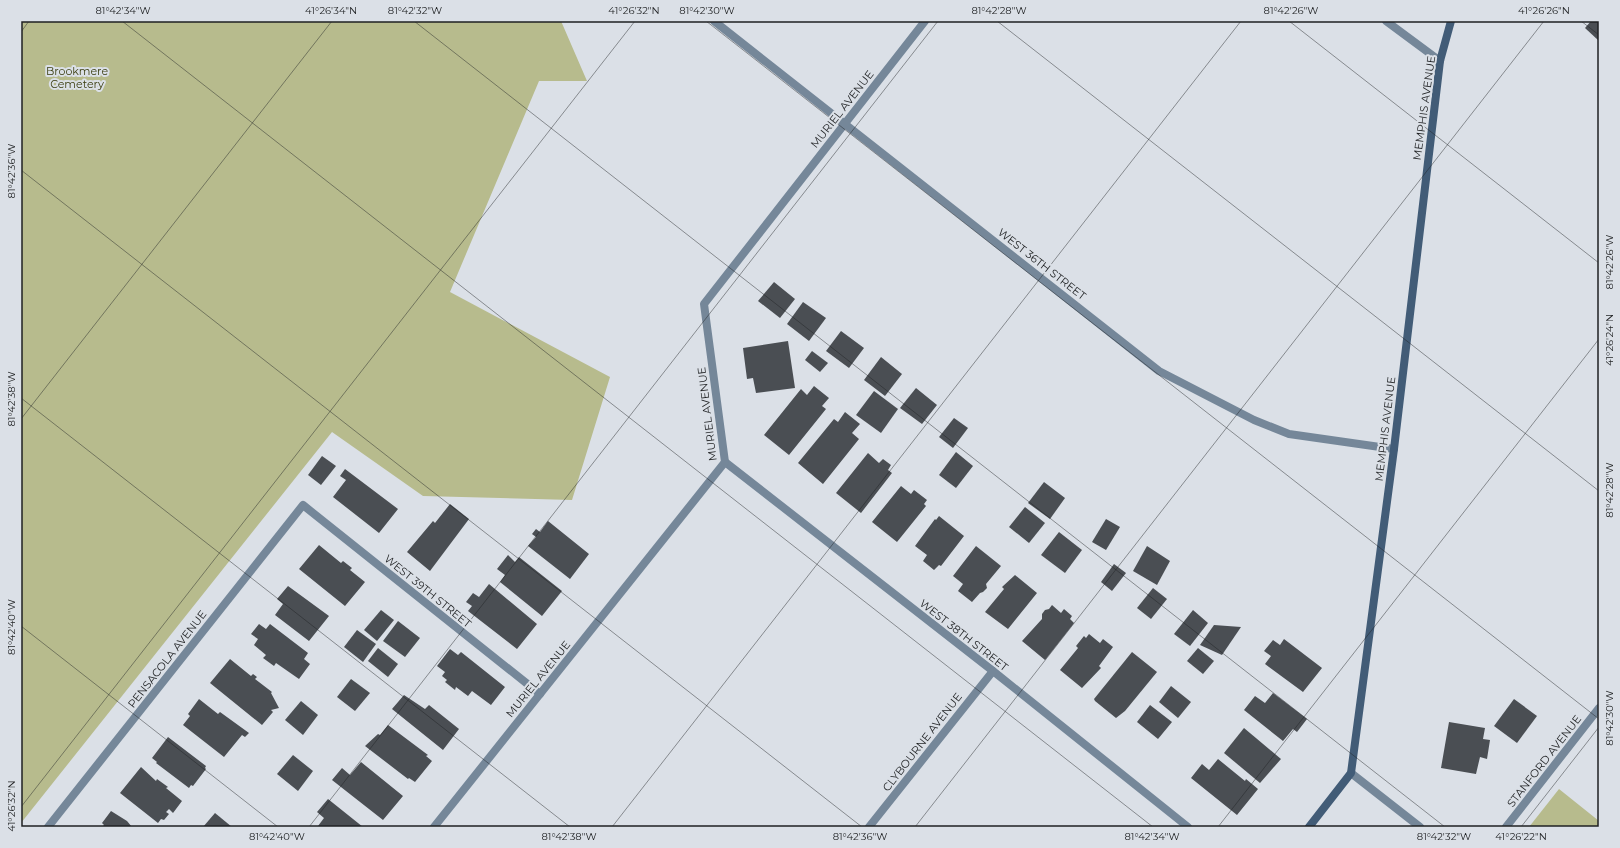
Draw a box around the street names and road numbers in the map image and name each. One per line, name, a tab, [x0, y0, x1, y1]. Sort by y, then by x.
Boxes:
street label: MEMPHIS AVENUE	[1410, 55, 1438, 161]
street label: MURIEL AVENUE	[807, 67, 877, 151]
street label: WEST 36TH STREET	[995, 225, 1089, 303]
street label: MURIEL AVENUE	[694, 366, 720, 462]
street label: MEMPHIS AVENUE	[1372, 376, 1398, 482]
street label: WEST 39TH STREET	[382, 552, 475, 631]
street label: WEST 38TH STREET	[917, 596, 1012, 674]
street label: PENSACOLA AVENUE	[125, 607, 209, 711]
street label: MURIEL AVENUE	[503, 638, 573, 720]
street label: CLYBOURNE AVENUE	[879, 690, 965, 794]
street label: STANFORD AVENUE	[1504, 712, 1584, 810]

